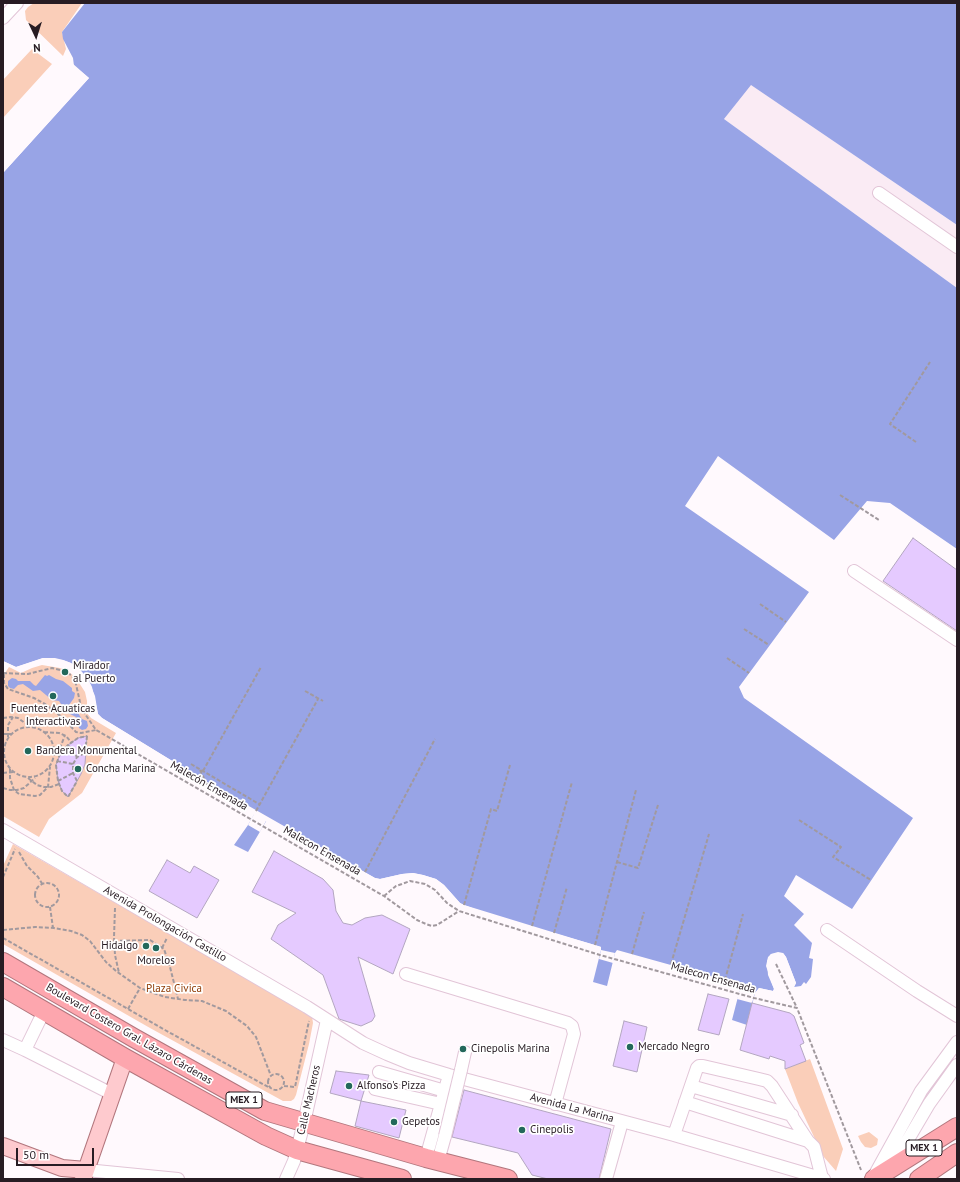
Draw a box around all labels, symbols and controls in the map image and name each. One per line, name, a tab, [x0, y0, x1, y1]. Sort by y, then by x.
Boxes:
north arrow	[16, 16, 56, 56]
text: N	[33, 41, 41, 55]
place label: Mirador al Puerto	[73, 659, 115, 685]
marker: Mirador al Puerto	[60, 667, 70, 677]
marker: Fuentes Acuaticas Interactivas	[48, 691, 58, 701]
place label: Fuentes Acuaticas Interactivas	[11, 702, 95, 728]
place label: Bandera Monumental	[36, 744, 137, 758]
marker: Bandera Monumental	[23, 746, 33, 756]
street label: Malecón Ensenada	[168, 758, 250, 814]
place label: Concha Marina	[86, 762, 155, 776]
marker: Concha Marina	[73, 764, 83, 774]
street label: Malecon Ensenada	[281, 823, 363, 879]
street label: Avenida Prolongación Castillo	[101, 883, 229, 965]
place label: Hidalgo	[101, 939, 138, 953]
marker: Hidalgo	[141, 941, 151, 951]
marker: Morelos	[151, 943, 161, 953]
place label: Morelos	[137, 954, 175, 968]
street label: Malecon Ensenada	[669, 960, 757, 996]
street label: Boulevard Costero Gral. Lázaro Cárdenas	[43, 981, 215, 1087]
park label: Plaza Civica	[146, 982, 202, 996]
place label: Mercado Negro	[638, 1040, 710, 1054]
place label: Cinepolis Marina	[471, 1042, 550, 1056]
marker: Mercado Negro	[625, 1042, 635, 1052]
marker: Cinepolis Marina	[458, 1044, 468, 1054]
street label: Calle Macheros	[295, 1064, 323, 1136]
place label: Alfonso's Pizza	[357, 1079, 426, 1093]
marker: Alfonso's Pizza	[344, 1081, 354, 1091]
street label: Avenida La Marina	[529, 1090, 615, 1126]
road number: MEX 1	[226, 1092, 262, 1108]
place label: Gepetos	[402, 1115, 440, 1129]
marker: Gepetos	[389, 1117, 399, 1127]
place label: Cinepolis	[530, 1123, 573, 1137]
marker: Cinepolis	[517, 1125, 527, 1135]
scale bar	[18, 1140, 96, 1166]
road number: MEX 1	[906, 1140, 942, 1156]
text: 50 m	[23, 1147, 49, 1162]

